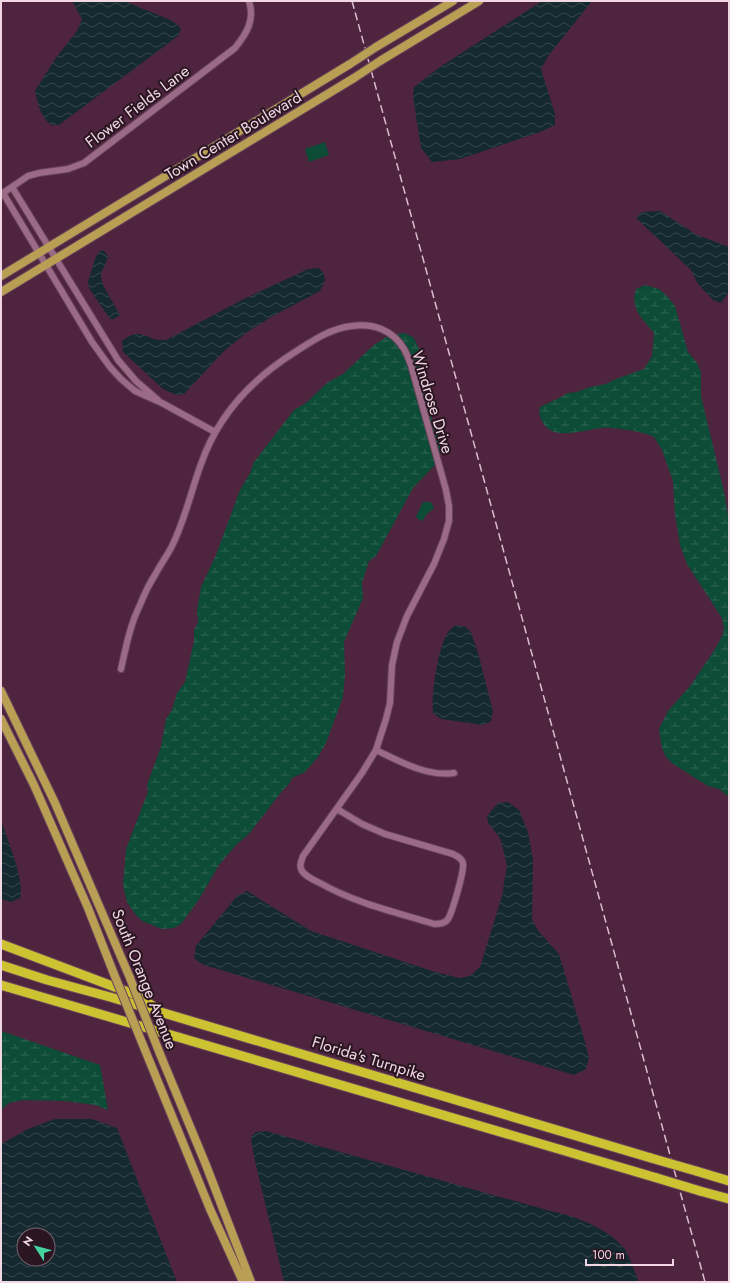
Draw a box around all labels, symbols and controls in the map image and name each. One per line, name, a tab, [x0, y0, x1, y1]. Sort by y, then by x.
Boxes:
street label: Flower Fields Lane	[80, 59, 194, 153]
street label: Town Center Boulevard	[161, 86, 306, 185]
street label: Windrose Drive	[406, 348, 459, 456]
street label: South Orange Avenue	[106, 906, 183, 1053]
street label: Florida's Turnpike	[309, 1030, 428, 1087]
north arrow	[16, 1227, 56, 1267]
text: N	[19, 1233, 37, 1249]
scale bar	[586, 1241, 673, 1267]
text: 100 m	[592, 1246, 625, 1264]

